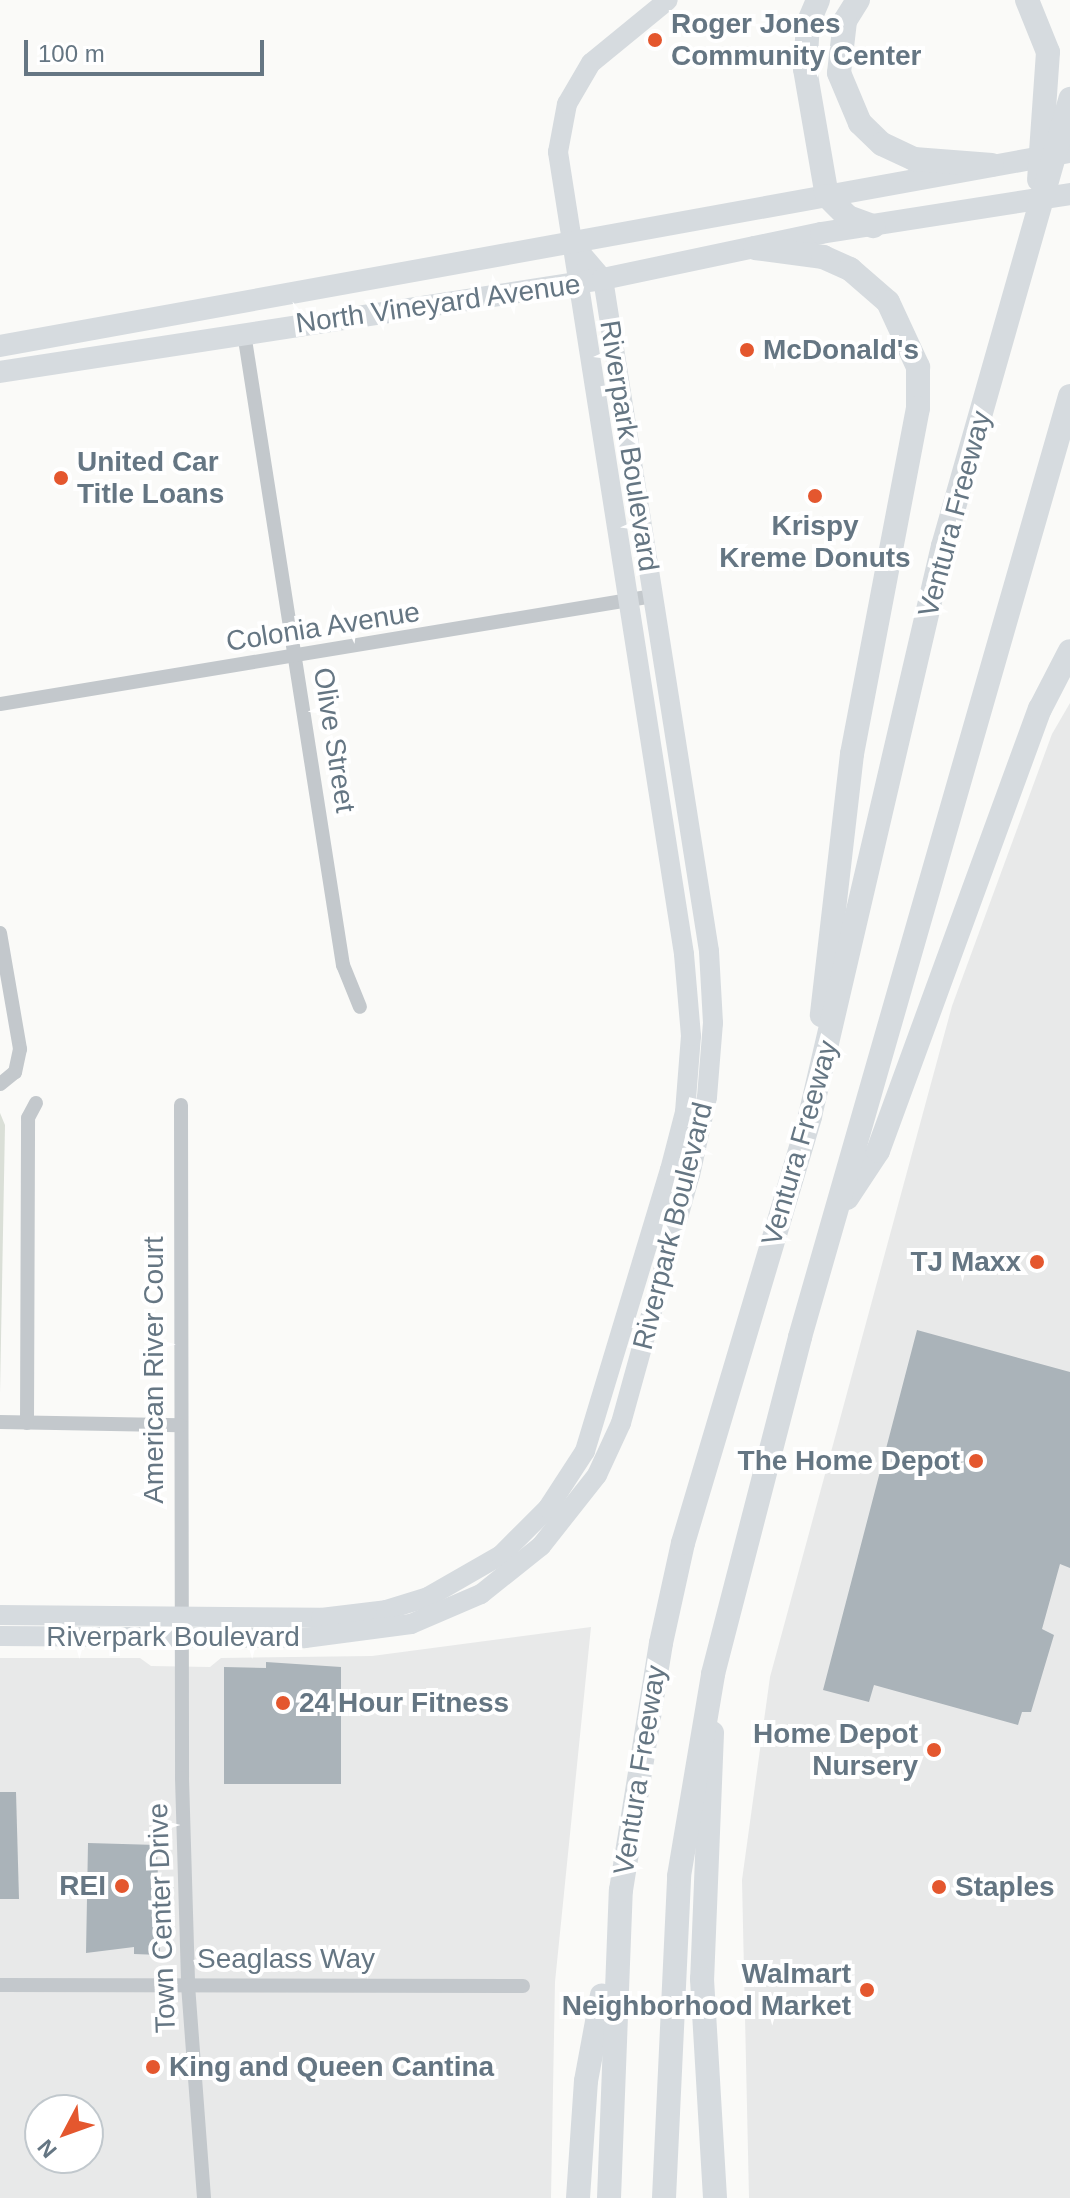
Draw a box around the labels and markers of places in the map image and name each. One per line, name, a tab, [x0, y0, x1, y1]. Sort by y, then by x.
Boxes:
place label: Roger Jones Community Center	[671, 7, 921, 73]
marker: Roger Jones Community Center	[646, 31, 664, 49]
place label: McDonald's	[763, 333, 919, 367]
marker: McDonald's	[738, 341, 756, 359]
place label: United Car Title Loans	[77, 445, 224, 511]
marker: United Car Title Loans	[52, 469, 70, 487]
marker: Krispy Kreme Donuts	[806, 487, 824, 505]
place label: Krispy Kreme Donuts	[719, 509, 911, 575]
place label: TJ Maxx	[911, 1245, 1021, 1279]
marker: TJ Maxx	[1028, 1253, 1046, 1271]
place label: The Home Depot	[738, 1444, 960, 1478]
marker: The Home Depot	[967, 1452, 985, 1470]
place label: 24 Hour Fitness	[299, 1686, 509, 1720]
marker: 24 Hour Fitness	[274, 1694, 292, 1712]
place label: Home Depot Nursery	[753, 1717, 918, 1783]
marker: Home Depot Nursery	[925, 1741, 943, 1759]
place label: REI	[59, 1869, 106, 1903]
place label: Staples	[955, 1870, 1055, 1904]
marker: REI	[113, 1877, 131, 1895]
marker: Staples	[930, 1878, 948, 1896]
place label: Walmart Neighborhood Market	[562, 1957, 851, 2023]
marker: Walmart Neighborhood Market	[858, 1981, 876, 1999]
place label: King and Queen Cantina	[169, 2050, 494, 2084]
marker: King and Queen Cantina	[144, 2058, 162, 2076]

